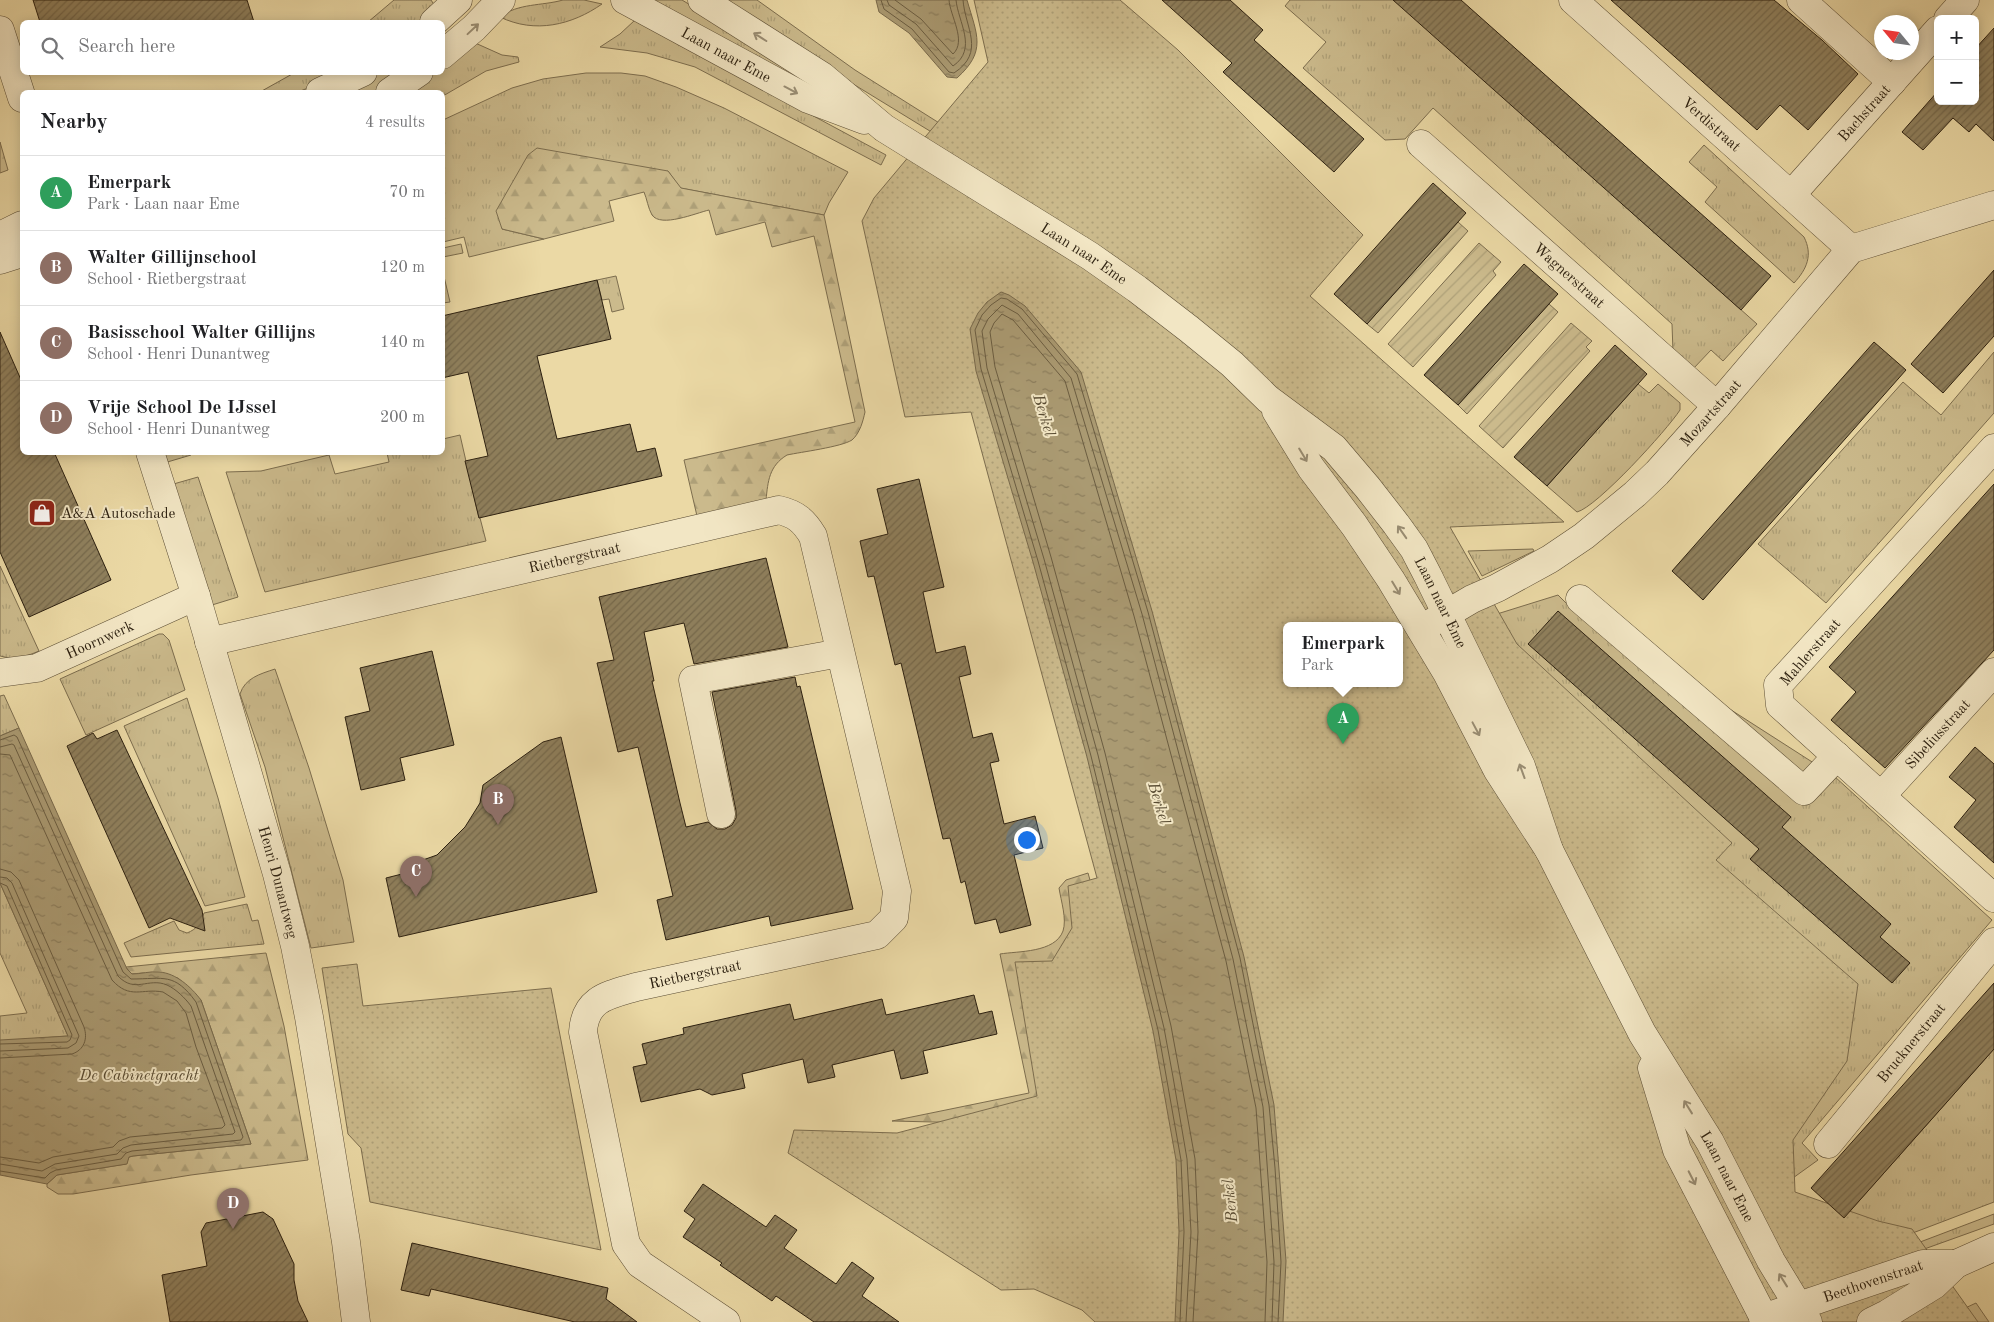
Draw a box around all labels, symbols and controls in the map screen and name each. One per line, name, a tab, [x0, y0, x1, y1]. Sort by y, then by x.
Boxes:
north arrow	[1874, 15, 1919, 60]
map controls	[1934, 15, 1979, 105]
button: +	[1934, 15, 1979, 60]
search box	[20, 20, 445, 75]
one-way arrow	[467, 23, 480, 35]
street label: Laan naar Eme	[678, 26, 773, 86]
one-way arrow	[753, 31, 767, 42]
icon: search	[38, 34, 66, 62]
text: Search here	[78, 38, 175, 57]
button: −	[1934, 60, 1979, 105]
street label: Bachstraat	[1836, 83, 1894, 145]
one-way arrow	[783, 86, 798, 95]
street label: Verdistraat	[1678, 95, 1743, 155]
text: Nearby	[40, 112, 108, 133]
text: 4 results	[365, 115, 425, 131]
text: Emerpark	[87, 174, 171, 193]
text: A	[50, 185, 62, 201]
text: 70 m	[389, 185, 425, 201]
text: Park · Laan naar Eme	[87, 197, 240, 213]
street label: Laan naar Eme	[1037, 221, 1129, 288]
street label: Wagnerstraat	[1530, 241, 1607, 312]
text: Walter Gillijnschool	[87, 249, 257, 268]
text: B	[50, 260, 62, 276]
text: 120 m	[380, 260, 425, 276]
text: School · Rietbergstraat	[87, 272, 246, 288]
text: Basisschool Walter Gillijns	[87, 324, 315, 343]
text: C	[51, 335, 61, 351]
text: 140 m	[380, 335, 425, 351]
text: School · Henri Dunantweg	[87, 347, 270, 363]
street label: Mozartstraat	[1678, 377, 1745, 450]
water label: Berkel	[1029, 391, 1057, 439]
text: Vrije School De IJssel	[87, 399, 277, 418]
text: D	[50, 410, 62, 426]
text: 200 m	[380, 410, 425, 426]
text: School · Henri Dunantweg	[87, 422, 270, 438]
one-way arrow	[1298, 448, 1308, 462]
shop icon: A&A Autoschade	[27, 498, 57, 528]
place label: A&A Autoschade	[61, 507, 176, 522]
one-way arrow	[1397, 526, 1407, 540]
street label: Rietbergstraat	[527, 541, 622, 577]
street label: Laan naar Eme	[1411, 555, 1468, 651]
one-way arrow	[1391, 581, 1401, 595]
street label: Mahlerstraat	[1778, 617, 1844, 689]
street label: Hoornwerk	[64, 619, 137, 663]
popup	[1283, 622, 1403, 687]
text: Emerpark	[1301, 635, 1385, 654]
text: Park	[1301, 658, 1334, 674]
street label: Sibeliusstraat	[1903, 697, 1974, 773]
pin: A	[1327, 703, 1359, 744]
one-way arrow	[1472, 722, 1482, 736]
one-way arrow	[1517, 764, 1526, 779]
water label: Berkel	[1144, 779, 1172, 827]
pin: B	[482, 784, 514, 825]
street label: Henri Dunantweg	[254, 825, 299, 940]
your location	[1014, 827, 1040, 853]
pin: C	[400, 856, 432, 897]
street label: Rietbergstraat	[648, 958, 743, 993]
street label: Brucknerstraat	[1875, 1001, 1949, 1086]
water label: De Cabinetgracht	[78, 1068, 200, 1084]
one-way arrow	[1683, 1101, 1693, 1115]
street label: Laan naar Eme	[1696, 1129, 1756, 1225]
one-way arrow	[1687, 1171, 1697, 1186]
water label: Berkel	[1221, 1178, 1241, 1224]
pin: D	[217, 1188, 249, 1229]
street label: Beethovenstraat	[1821, 1258, 1925, 1306]
one-way arrow	[1777, 1274, 1787, 1288]

